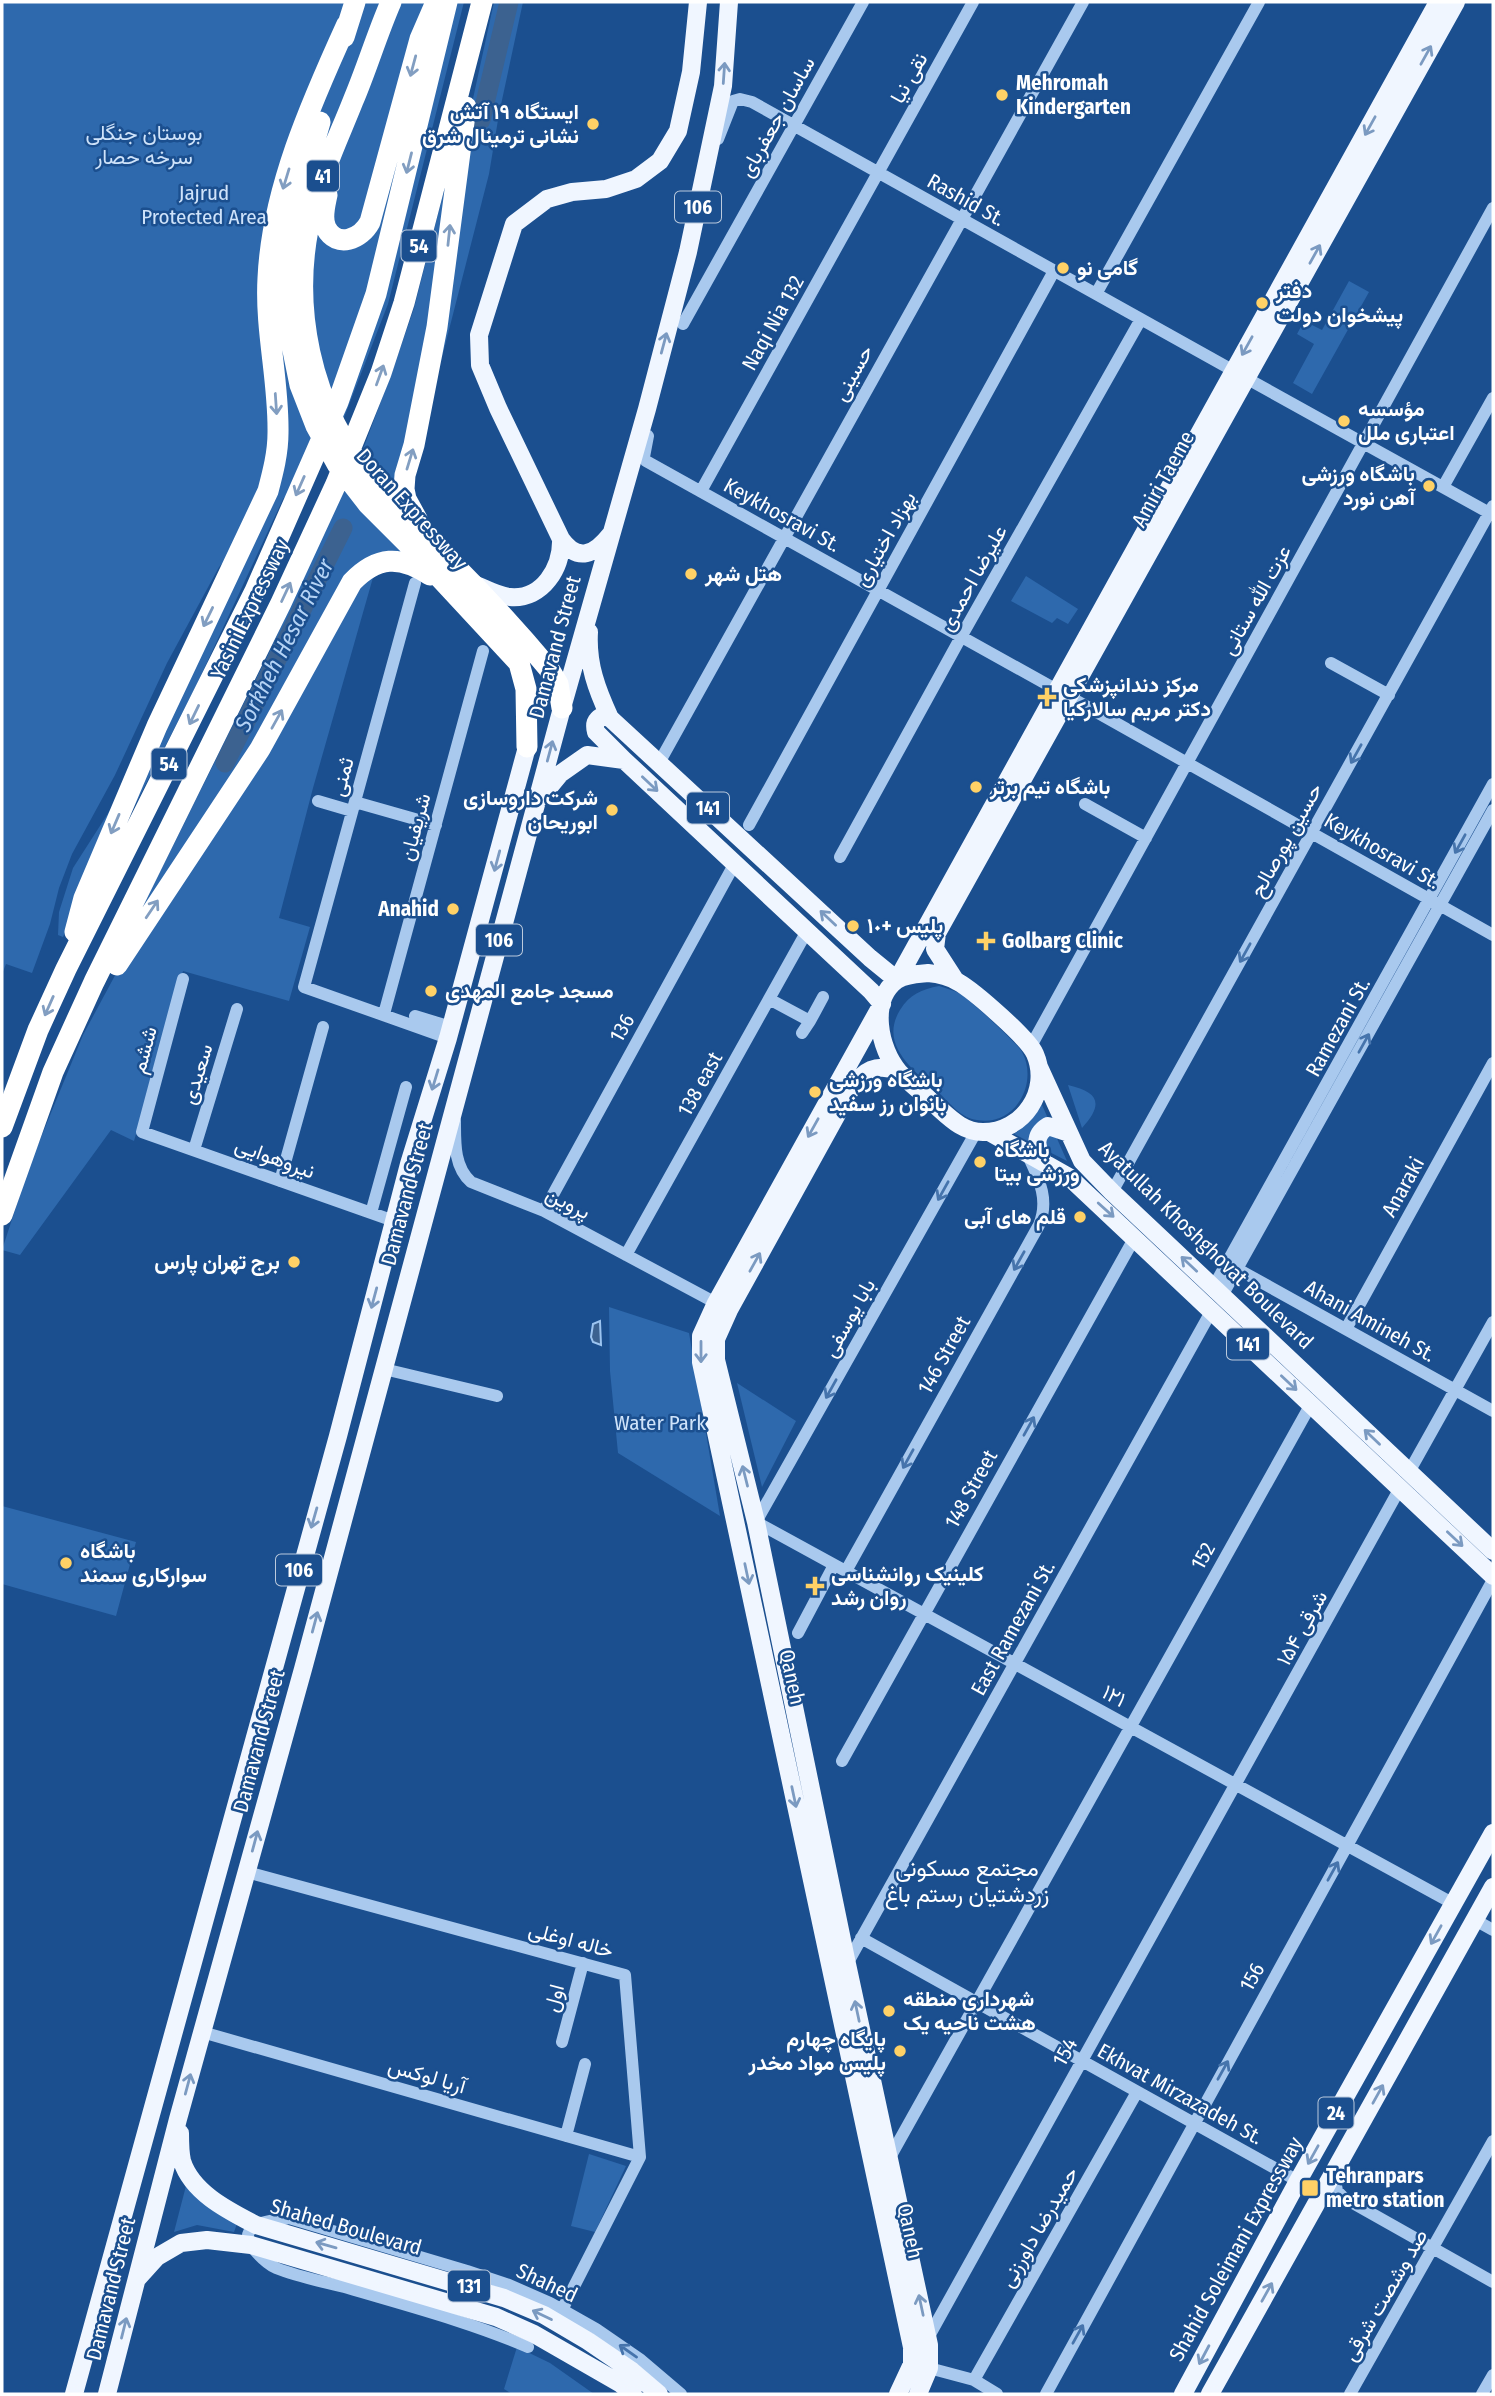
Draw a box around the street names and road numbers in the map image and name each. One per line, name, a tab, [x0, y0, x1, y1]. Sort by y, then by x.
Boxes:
street label: نقی نیا	[885, 48, 933, 108]
street label: ساسان جعفربای	[733, 52, 821, 182]
road number: 41	[307, 160, 339, 192]
street label: Rashid St.	[923, 168, 1009, 232]
road number: 106	[675, 192, 721, 223]
road number: 54	[402, 230, 436, 262]
street label: Naqi Nia 132	[736, 271, 810, 375]
street label: حسینی	[827, 340, 879, 406]
street label: Amiri Taeme	[1126, 426, 1200, 532]
street label: Doran Expressway	[351, 443, 474, 575]
street label: Keykhosravi St.	[719, 472, 845, 558]
street label: بهزاد اختیاری	[848, 487, 922, 591]
street label: علیرضا احمدی	[933, 520, 1013, 636]
street label: Yasini Expressway	[205, 534, 295, 683]
street label: عزت الله ستانی	[1215, 540, 1297, 660]
street label: Damavand Street	[523, 573, 587, 721]
road number: 54	[152, 748, 186, 779]
street label: ثمنی	[324, 755, 360, 799]
street label: حسین پورصالح	[1244, 778, 1329, 902]
street label: شریفیان	[394, 790, 436, 864]
road number: 141	[687, 792, 729, 824]
street label: Keykhosravi St.	[1319, 807, 1445, 895]
road number: 106	[476, 924, 522, 956]
street label: Ramezani St.	[1300, 973, 1376, 1081]
street label: 136	[604, 1009, 640, 1047]
street label: ششم	[125, 1024, 164, 1077]
street label: سعیدی	[175, 1040, 219, 1108]
street label: 138 east	[672, 1047, 728, 1121]
street label: Damavand Street	[375, 1120, 439, 1268]
street label: نیروهوایی	[231, 1132, 319, 1184]
street label: Ayatullah Khoshghovat Boulevard	[1093, 1135, 1319, 1355]
street label: Anaraki	[1376, 1153, 1430, 1221]
street label: پروین	[541, 1181, 595, 1226]
street label: بابا یوسفی	[817, 1274, 881, 1362]
street label: Ahani Amineh St.	[1300, 1274, 1440, 1368]
street label: 146 Street	[912, 1311, 976, 1399]
road number: 141	[1227, 1328, 1269, 1360]
street label: 148 Street	[939, 1445, 1003, 1533]
street label: 152	[1185, 1538, 1221, 1574]
road number: 106	[276, 1554, 322, 1586]
street label: East Ramezani St.	[965, 1556, 1061, 1700]
street label: ۱۵۴ شرقی	[1271, 1586, 1333, 1670]
street label: Qaneh	[773, 1647, 811, 1707]
street label: Damavand Street	[227, 1667, 291, 1815]
street label: ۱۲۱	[1098, 1679, 1130, 1713]
street label: خاله اوغلی	[526, 1916, 616, 1964]
street label: 156	[1234, 1958, 1270, 1996]
street label: اول	[538, 1981, 570, 2015]
street label: 154	[1047, 2033, 1083, 2071]
street label: Ekhvat Mirzazadeh St.	[1093, 2038, 1267, 2150]
street label: آریا لوکس	[385, 2053, 471, 2100]
road number: 24	[1318, 2098, 1354, 2128]
street label: Shahid Soleimani Expressway	[1163, 2132, 1309, 2366]
street label: حمیدرضا داورزنی	[994, 2162, 1084, 2292]
street label: Shahed Boulevard	[267, 2193, 425, 2261]
street label: Qaneh	[891, 2201, 929, 2261]
street label: Damavand Street	[81, 2215, 141, 2363]
street label: صد وشصت شرقی	[1337, 2224, 1433, 2366]
street label: Shahed	[512, 2258, 582, 2308]
road number: 131	[448, 2270, 490, 2302]

